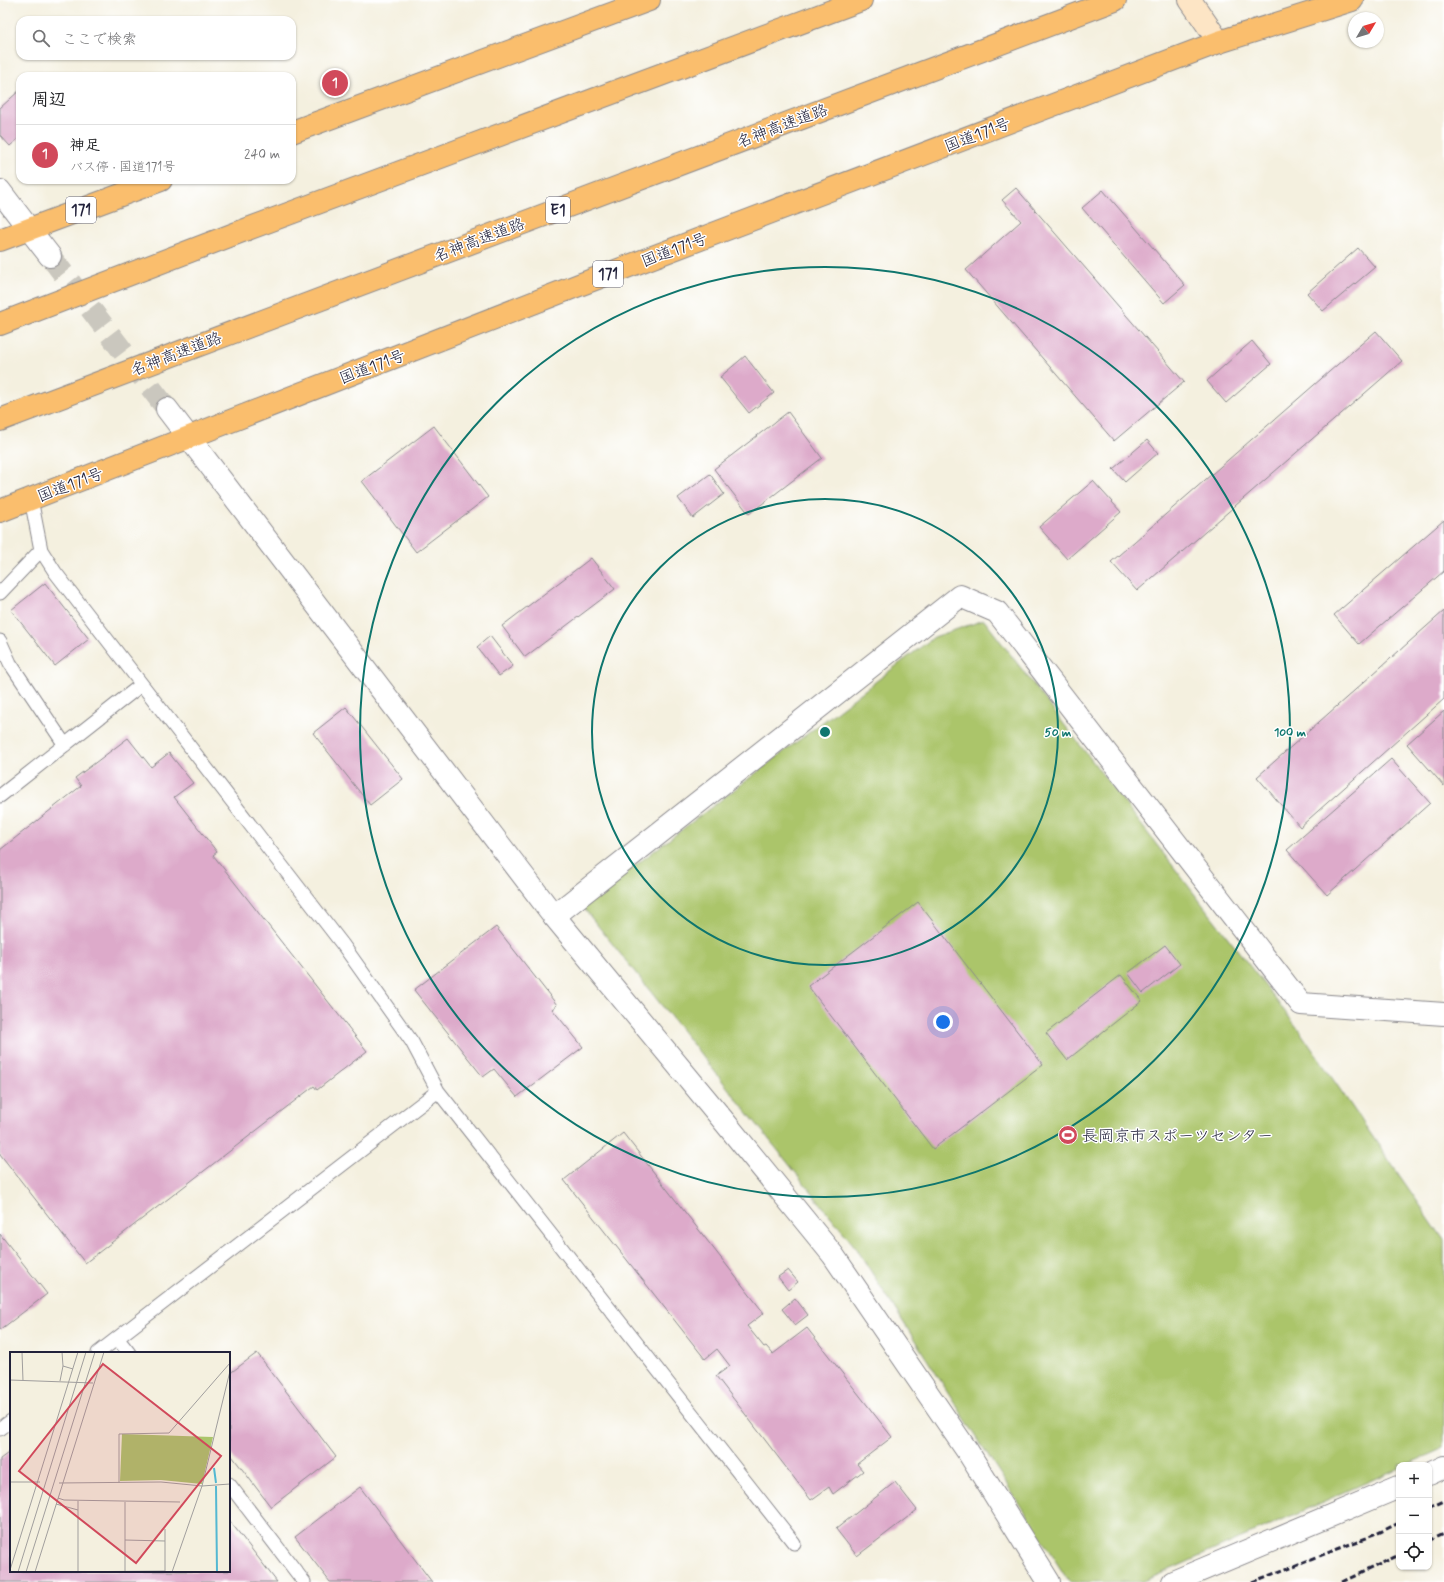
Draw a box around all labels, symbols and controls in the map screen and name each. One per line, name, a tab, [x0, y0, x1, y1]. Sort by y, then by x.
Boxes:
north arrow	[1348, 12, 1384, 48]
search box	[16, 16, 296, 60]
icon: search	[30, 27, 52, 49]
text: ここで検索	[62, 30, 137, 50]
pin: 1	[322, 68, 348, 98]
text: 周辺	[32, 89, 66, 111]
street label: 名神高速道路	[734, 99, 831, 153]
street label: 国道171号	[941, 113, 1014, 158]
text: 神足	[70, 136, 100, 156]
text: 1	[42, 146, 48, 163]
text: 240 m	[244, 146, 280, 163]
text: バス停 · 国道171号	[70, 159, 175, 176]
road number: 171	[66, 197, 96, 223]
road number: E1	[546, 197, 570, 223]
street label: 名神高速道路	[431, 213, 528, 267]
street label: 国道171号	[638, 228, 711, 273]
road number: 171	[593, 261, 623, 287]
street label: 名神高速道路	[128, 327, 225, 381]
street label: 国道171号	[336, 345, 409, 390]
street label: 国道171号	[34, 463, 107, 508]
centre of rings	[818, 725, 832, 739]
text: 50 m	[1045, 725, 1072, 741]
text: 100 m	[1274, 725, 1307, 741]
your location	[933, 1012, 953, 1032]
sports icon: 長岡京市スポーツセンター	[1057, 1124, 1079, 1146]
place label: 長岡京市スポーツセンター	[1082, 1126, 1273, 1147]
inset map	[10, 1352, 230, 1572]
map controls	[1396, 1462, 1432, 1570]
button: +	[1396, 1462, 1432, 1498]
button: −	[1396, 1498, 1432, 1534]
button: locate	[1396, 1534, 1432, 1570]

